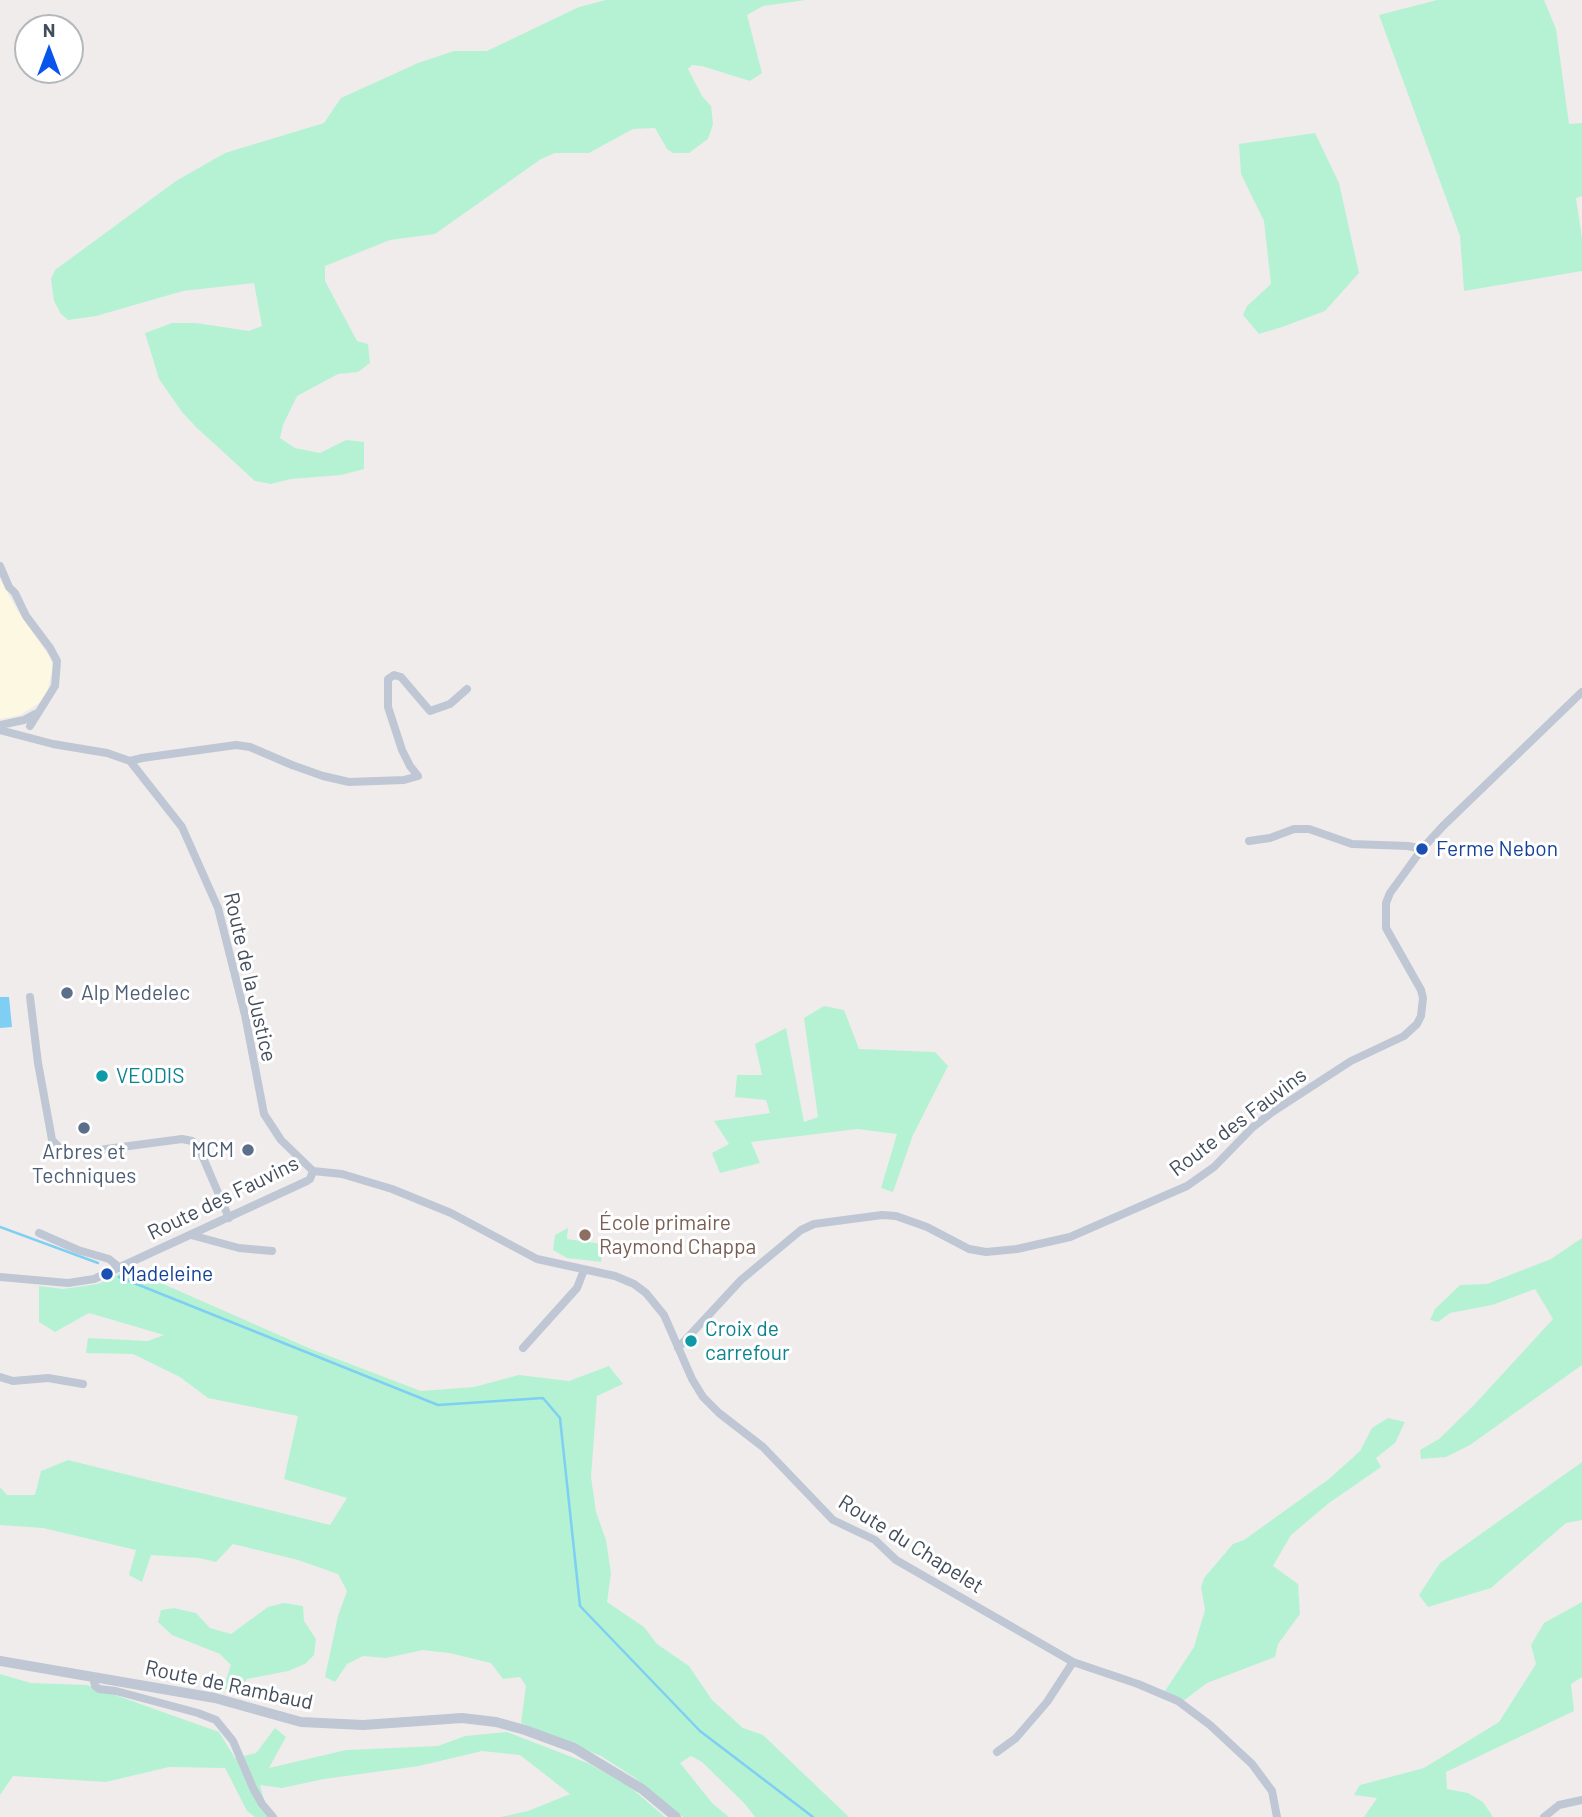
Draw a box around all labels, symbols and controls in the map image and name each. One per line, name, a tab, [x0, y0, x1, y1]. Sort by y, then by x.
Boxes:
north arrow	[14, 14, 84, 84]
text: N	[43, 18, 55, 41]
place label: Ferme Nebon	[1436, 836, 1558, 862]
marker: Ferme Nebon	[1414, 841, 1430, 857]
street label: Route de la Justice	[218, 890, 282, 1064]
place label: Alp Medelec	[81, 980, 190, 1006]
marker: Alp Medelec	[59, 985, 75, 1001]
street label: Route des Fauvins	[1165, 1062, 1311, 1182]
place label: VEODIS	[116, 1063, 185, 1089]
marker: VEODIS	[94, 1068, 110, 1084]
marker: Arbres et Techniques	[76, 1120, 92, 1136]
place label: MCM	[191, 1137, 234, 1163]
place label: Arbres et Techniques	[32, 1139, 136, 1189]
marker: MCM	[240, 1142, 256, 1158]
street label: Route des Fauvins	[143, 1151, 303, 1245]
place label: École primaire Raymond Chappa	[599, 1210, 756, 1260]
marker: École primaire Raymond Chappa	[577, 1227, 593, 1243]
place label: Madeleine	[121, 1261, 213, 1287]
marker: Madeleine	[99, 1266, 115, 1282]
place label: Croix de carrefour	[705, 1316, 790, 1366]
marker: Croix de carrefour	[683, 1333, 699, 1349]
street label: Route du Chapelet	[834, 1489, 988, 1599]
street label: Route de Rambaud	[143, 1655, 315, 1715]

